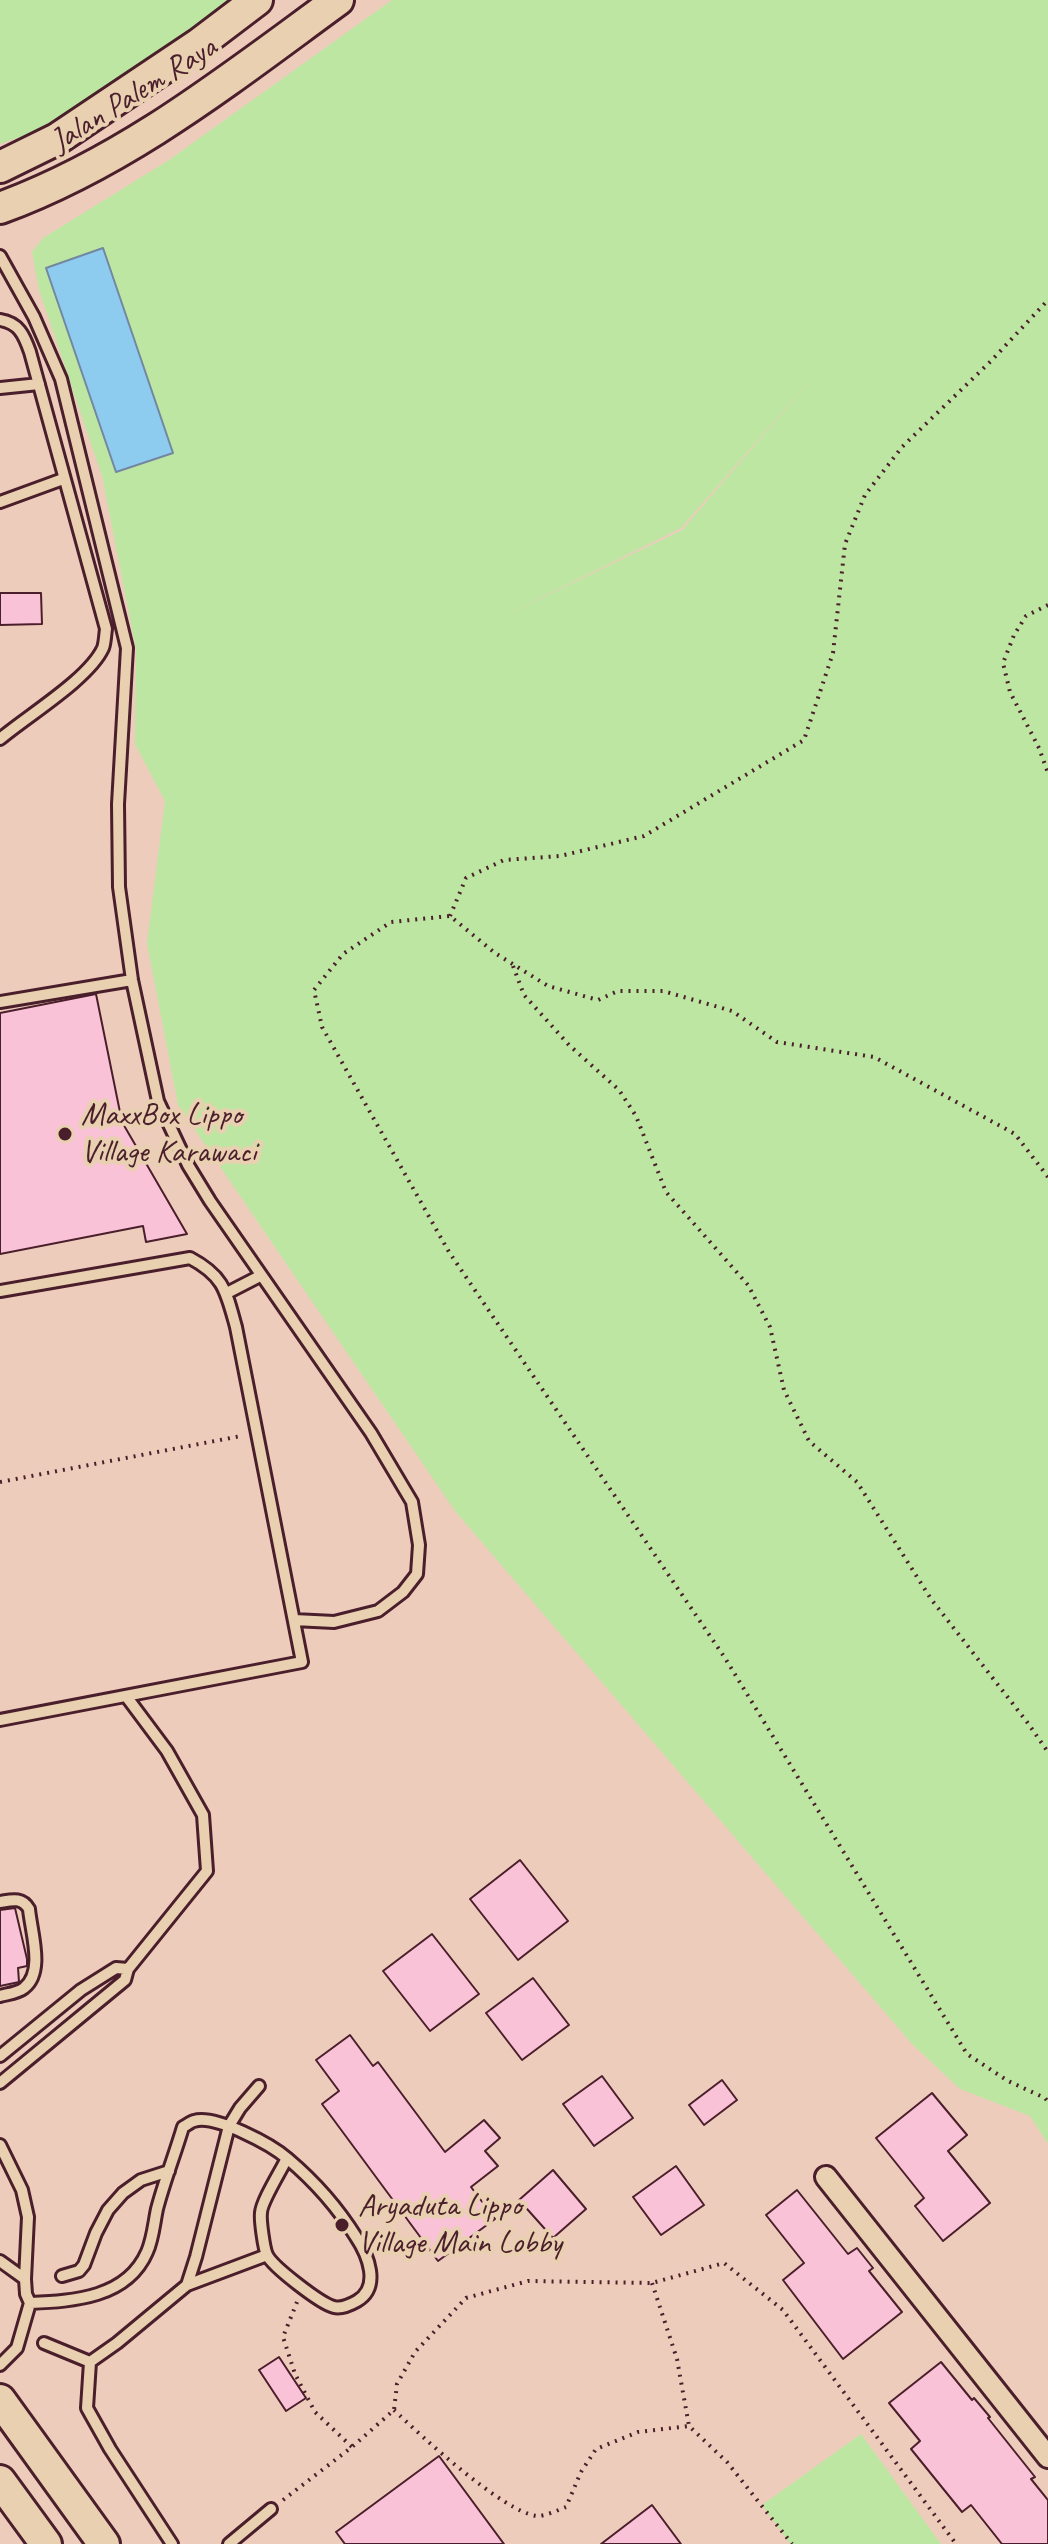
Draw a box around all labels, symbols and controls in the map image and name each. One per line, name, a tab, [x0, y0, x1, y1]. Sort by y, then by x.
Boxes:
street label: Jalan Palem Raya	[44, 29, 224, 161]
place label: MaxxBox Lippo Village Karawaci	[81, 1097, 256, 1172]
marker: MaxxBox Lippo Village Karawaci	[56, 1125, 74, 1143]
place label: Aryaduta Lippo Village Main Lobby	[358, 2188, 562, 2263]
marker: Aryaduta Lippo Village Main Lobby	[333, 2216, 351, 2234]

